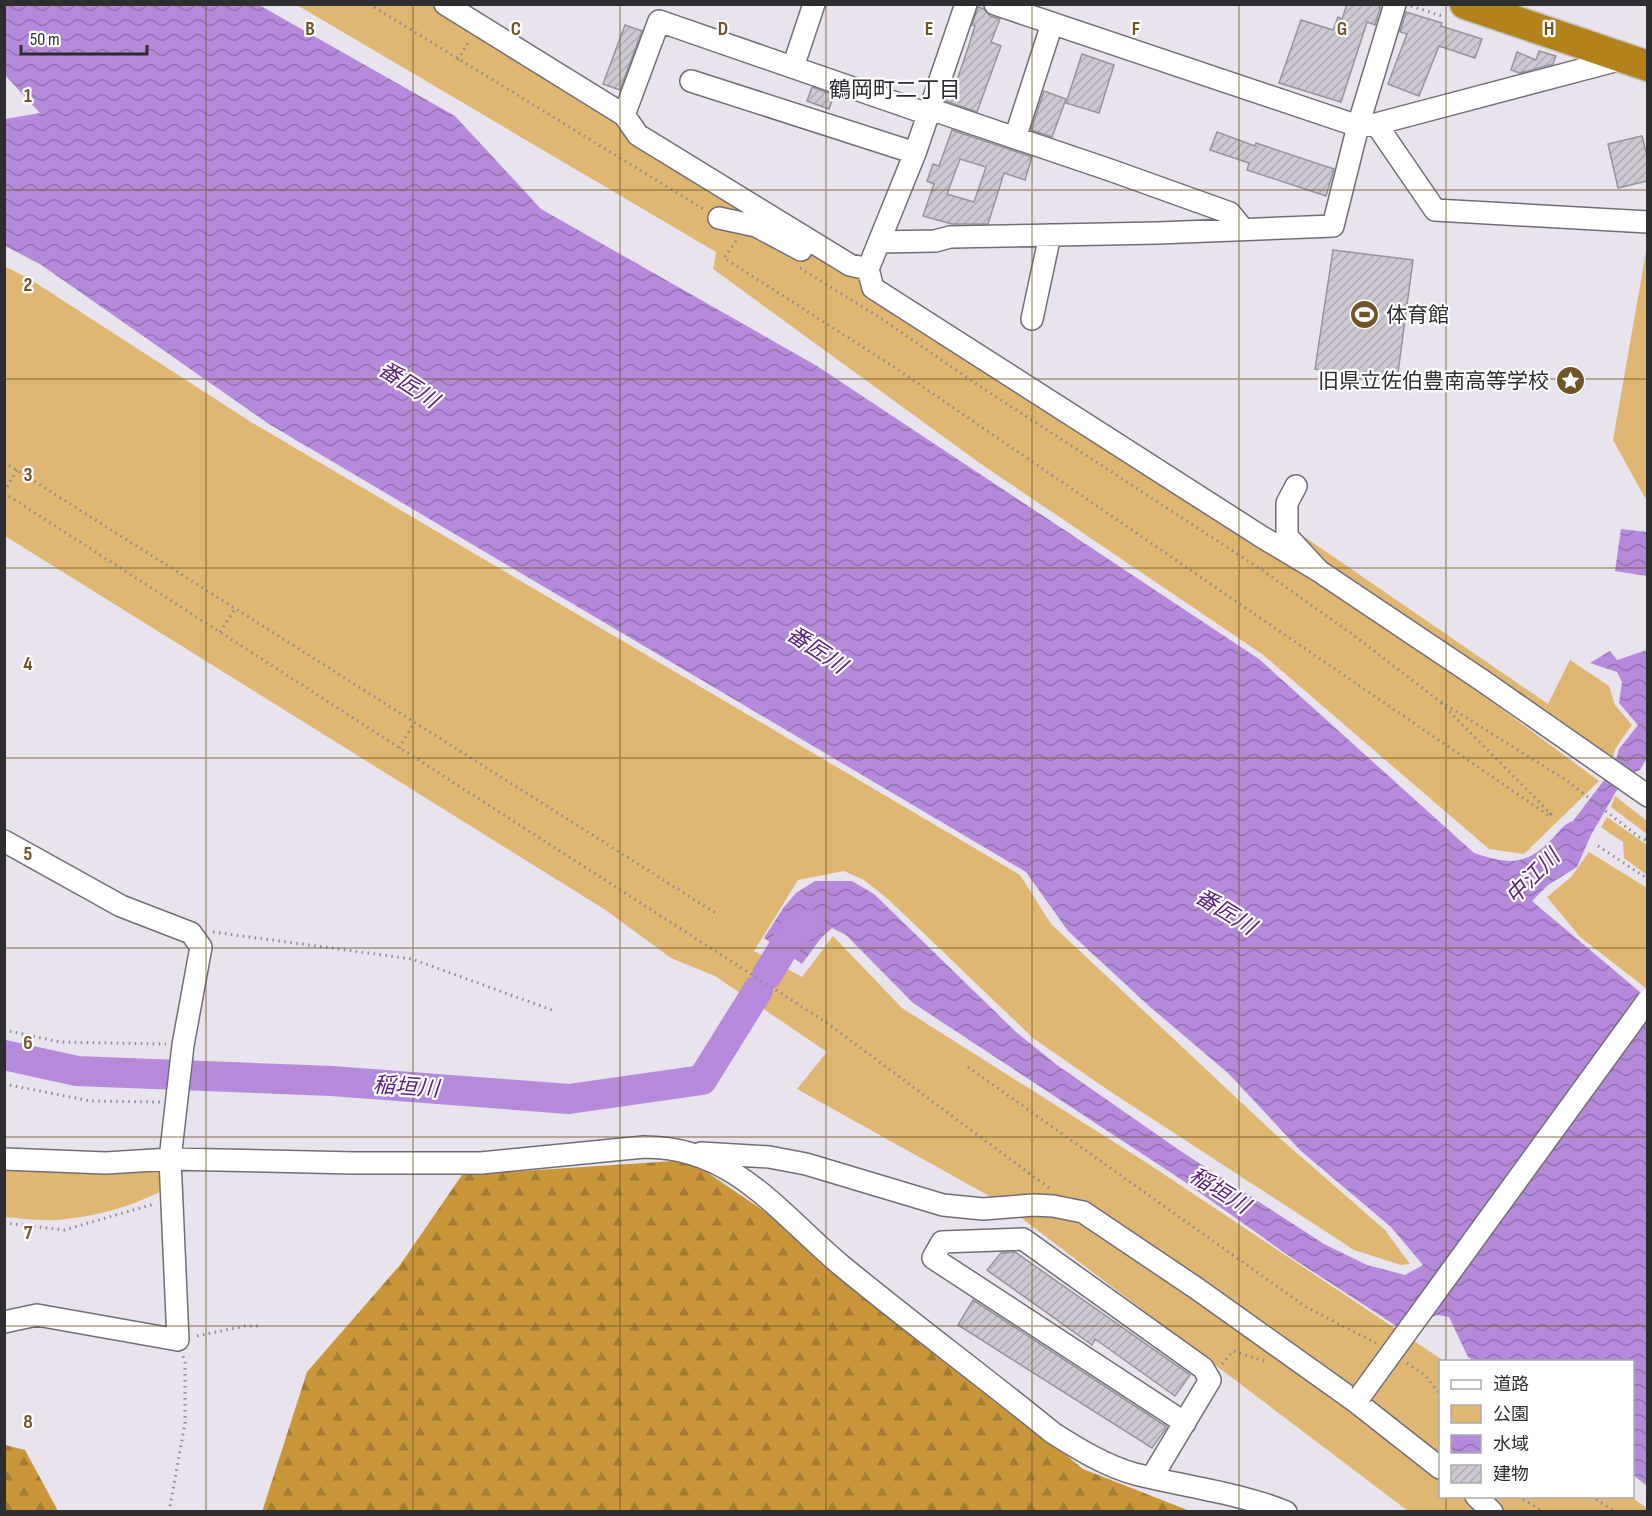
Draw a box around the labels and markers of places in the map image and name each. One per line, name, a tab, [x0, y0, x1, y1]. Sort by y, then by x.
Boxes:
sports icon: 体育館	[1349, 299, 1381, 331]
place label: 体育館	[1386, 303, 1449, 328]
place icon: 旧県立佐伯豊南高等学校	[1554, 365, 1586, 397]
place label: 旧県立佐伯豊南高等学校	[1318, 369, 1549, 394]

